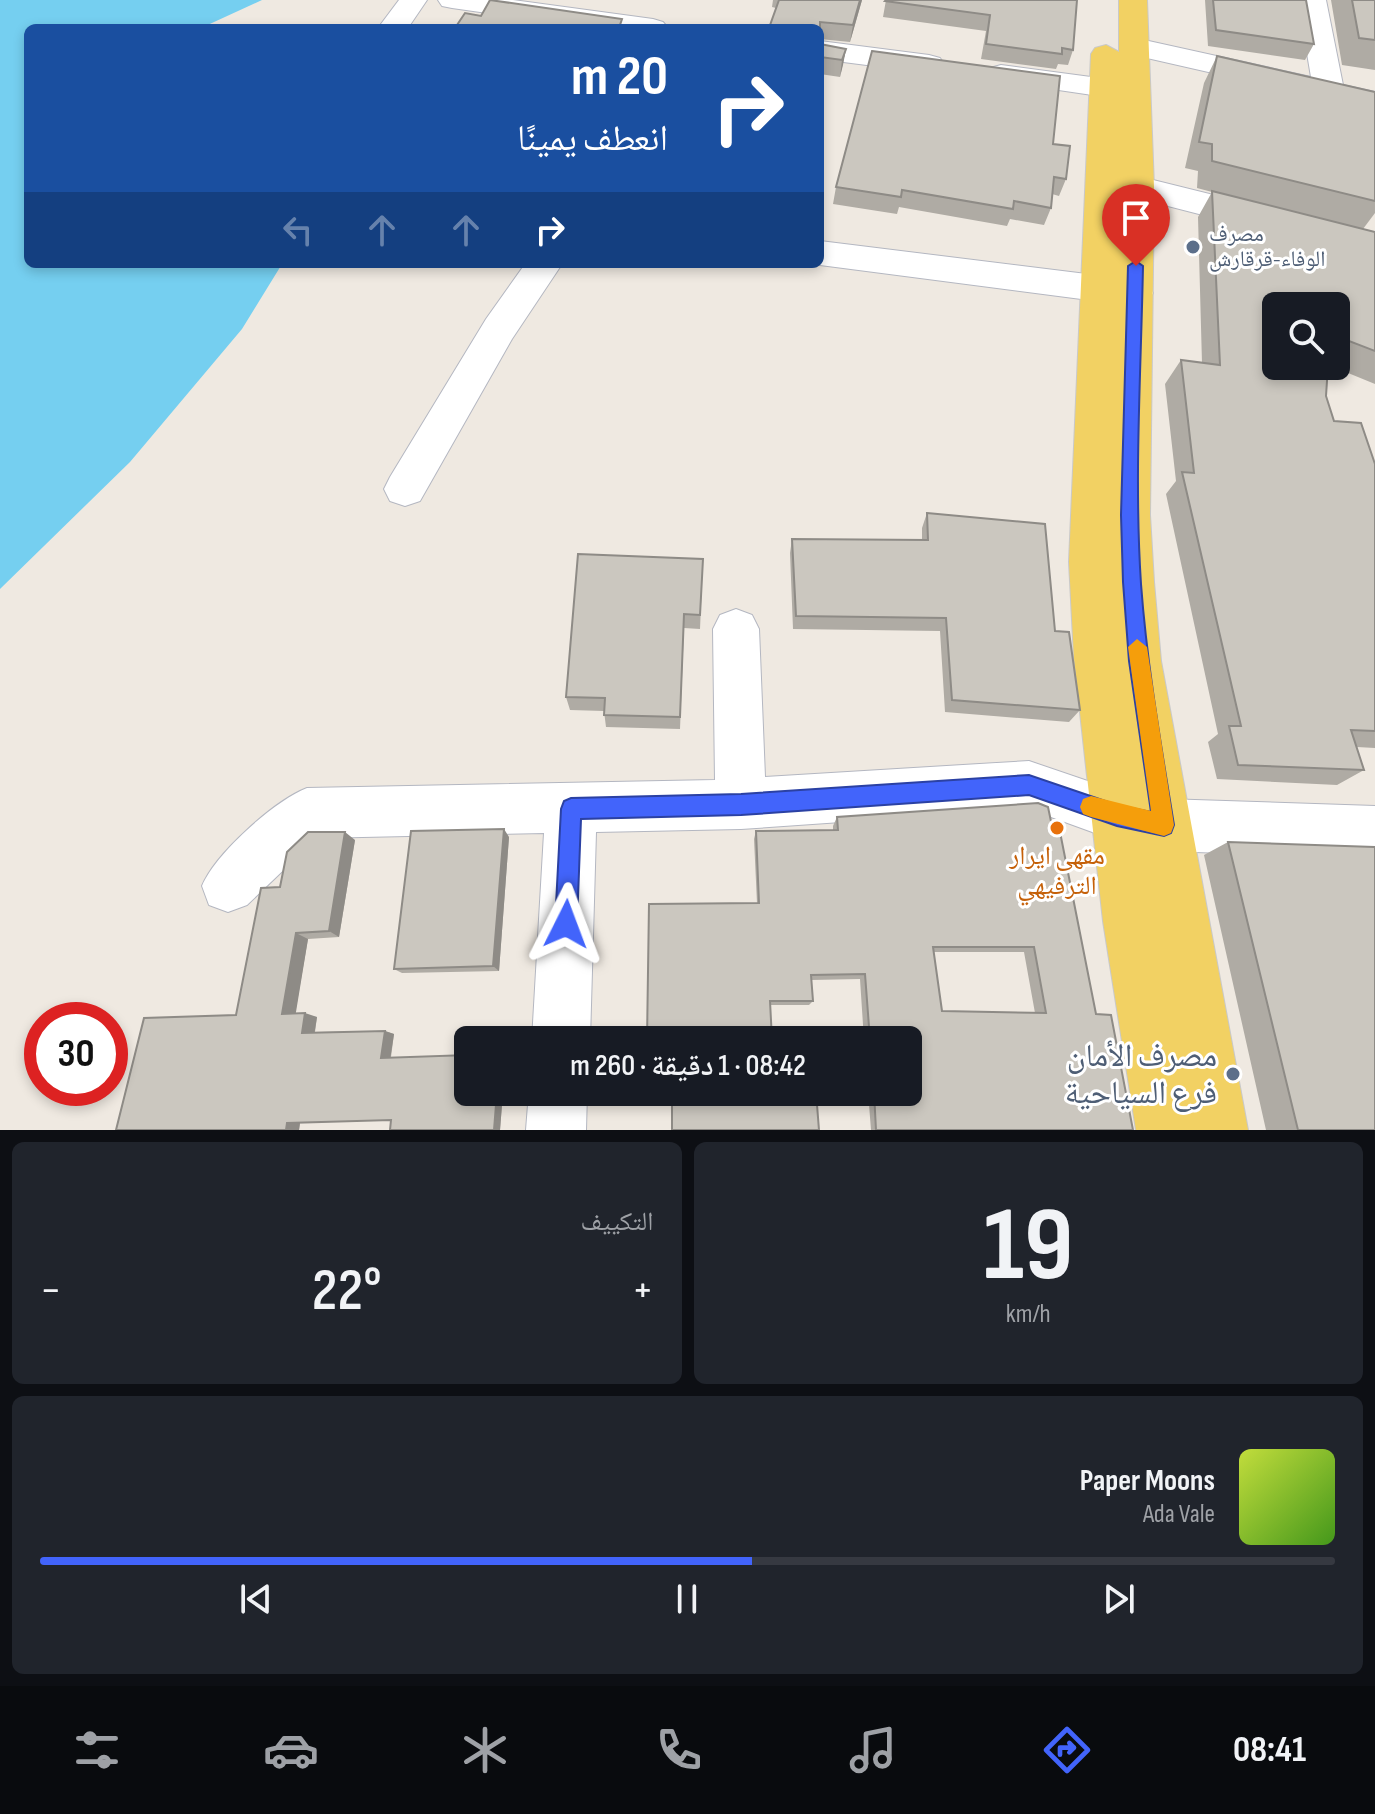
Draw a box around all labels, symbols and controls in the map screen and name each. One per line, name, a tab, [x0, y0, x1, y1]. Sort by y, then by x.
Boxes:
text: 20 m	[571, 44, 668, 111]
icon: right	[696, 56, 800, 160]
text: انعطف يمينًا	[517, 118, 668, 161]
pin	[1102, 184, 1170, 266]
icon: arrive	[1114, 196, 1158, 240]
icon: left	[276, 208, 320, 252]
icon: ahead	[360, 208, 404, 252]
icon: ahead	[444, 208, 488, 252]
icon: right	[528, 208, 572, 252]
place label: مصرف الوفاء-قرقارش	[1209, 221, 1325, 273]
marker: مصرف الوفاء-قرقارش	[1184, 238, 1202, 256]
map controls	[1262, 292, 1350, 380]
button: search	[1262, 292, 1350, 380]
marker: مقهى ايرار الترفيهي	[1048, 819, 1066, 837]
place label: مقهى ايرار الترفيهي	[1008, 841, 1105, 905]
position arrow	[524, 882, 608, 966]
speed limit sign: 30	[24, 1002, 128, 1106]
place label: مصرف الأمان فرع السياحية	[1065, 1037, 1217, 1113]
text: 08:42 · 1 دقيقة · 260 m	[570, 1048, 806, 1084]
marker: مصرف الأمان فرع السياحية	[1224, 1065, 1242, 1083]
text: 19	[983, 1184, 1073, 1309]
text: التكييف	[581, 1207, 654, 1238]
text: 22°	[312, 1255, 382, 1327]
text: −	[40, 1264, 62, 1317]
text: +	[632, 1264, 654, 1317]
text: km/h	[1006, 1299, 1051, 1330]
text: Paper Moons	[1080, 1463, 1215, 1499]
text: Ada Vale	[1143, 1499, 1215, 1530]
icon: previous	[234, 1577, 278, 1621]
icon: pause	[665, 1577, 709, 1621]
icon: next	[1097, 1577, 1141, 1621]
icon: filters	[69, 1722, 125, 1778]
icon: car	[263, 1722, 319, 1778]
icon: climate	[457, 1722, 513, 1778]
icon: phone	[651, 1722, 707, 1778]
icon: music	[845, 1722, 901, 1778]
icon: directions	[1039, 1722, 1095, 1778]
text: 08:41	[1233, 1729, 1306, 1772]

